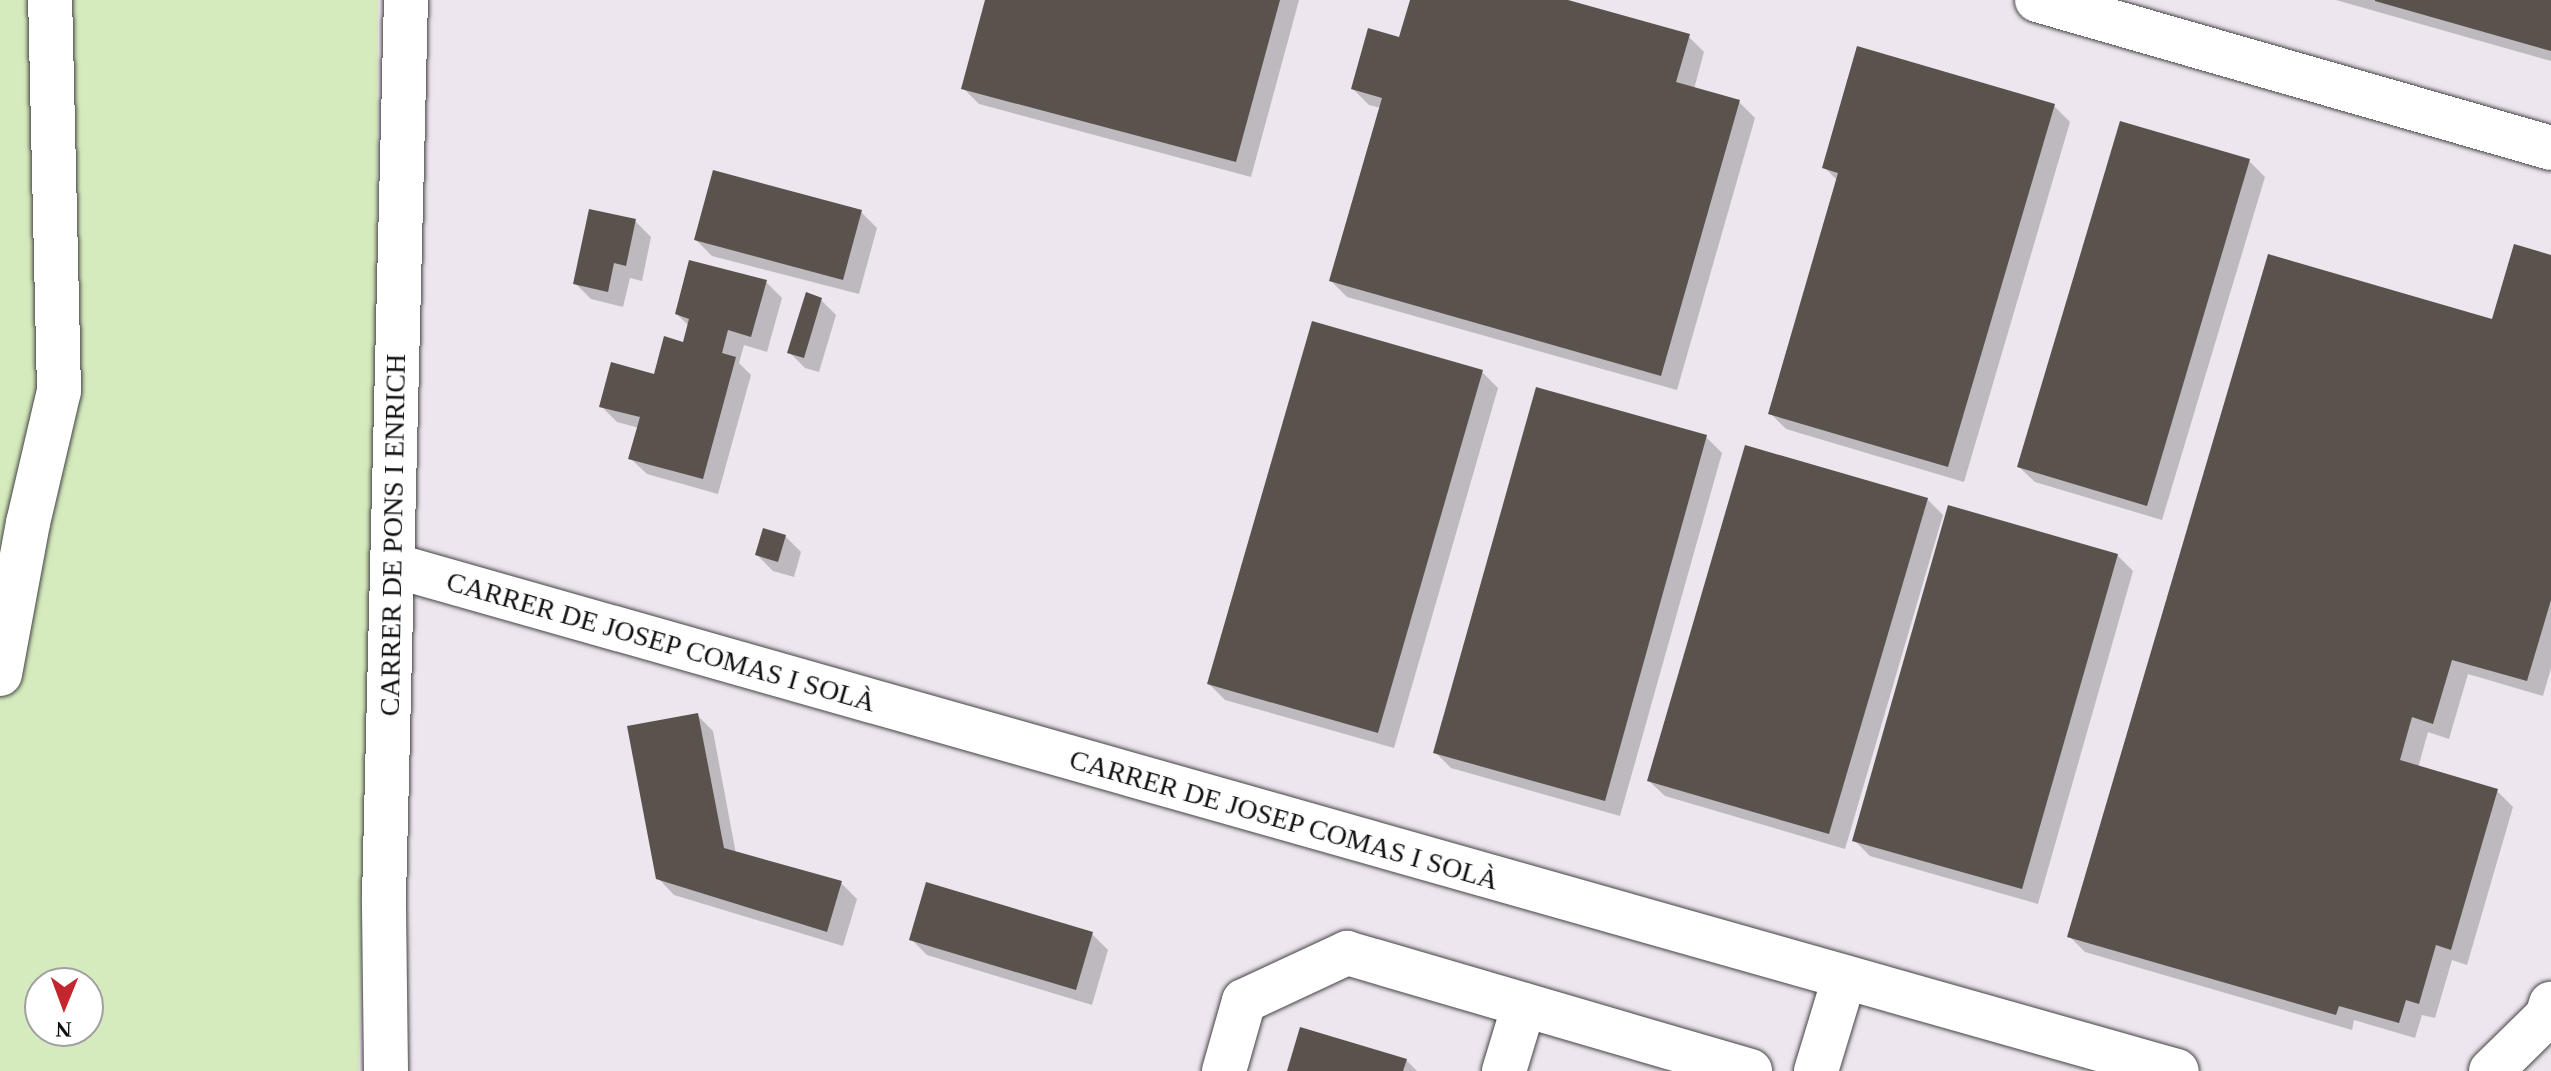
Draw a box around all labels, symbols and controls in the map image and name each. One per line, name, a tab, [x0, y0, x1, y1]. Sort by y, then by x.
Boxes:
street label: CARRER DE PONS I ENRICH	[373, 353, 413, 717]
street label: CARRER DE JOSEP COMAS I SOLÀ	[442, 564, 880, 720]
street label: CARRER DE JOSEP COMAS I SOLÀ	[1065, 742, 1503, 898]
north arrow	[24, 967, 104, 1047]
text: N	[55, 1017, 72, 1042]

